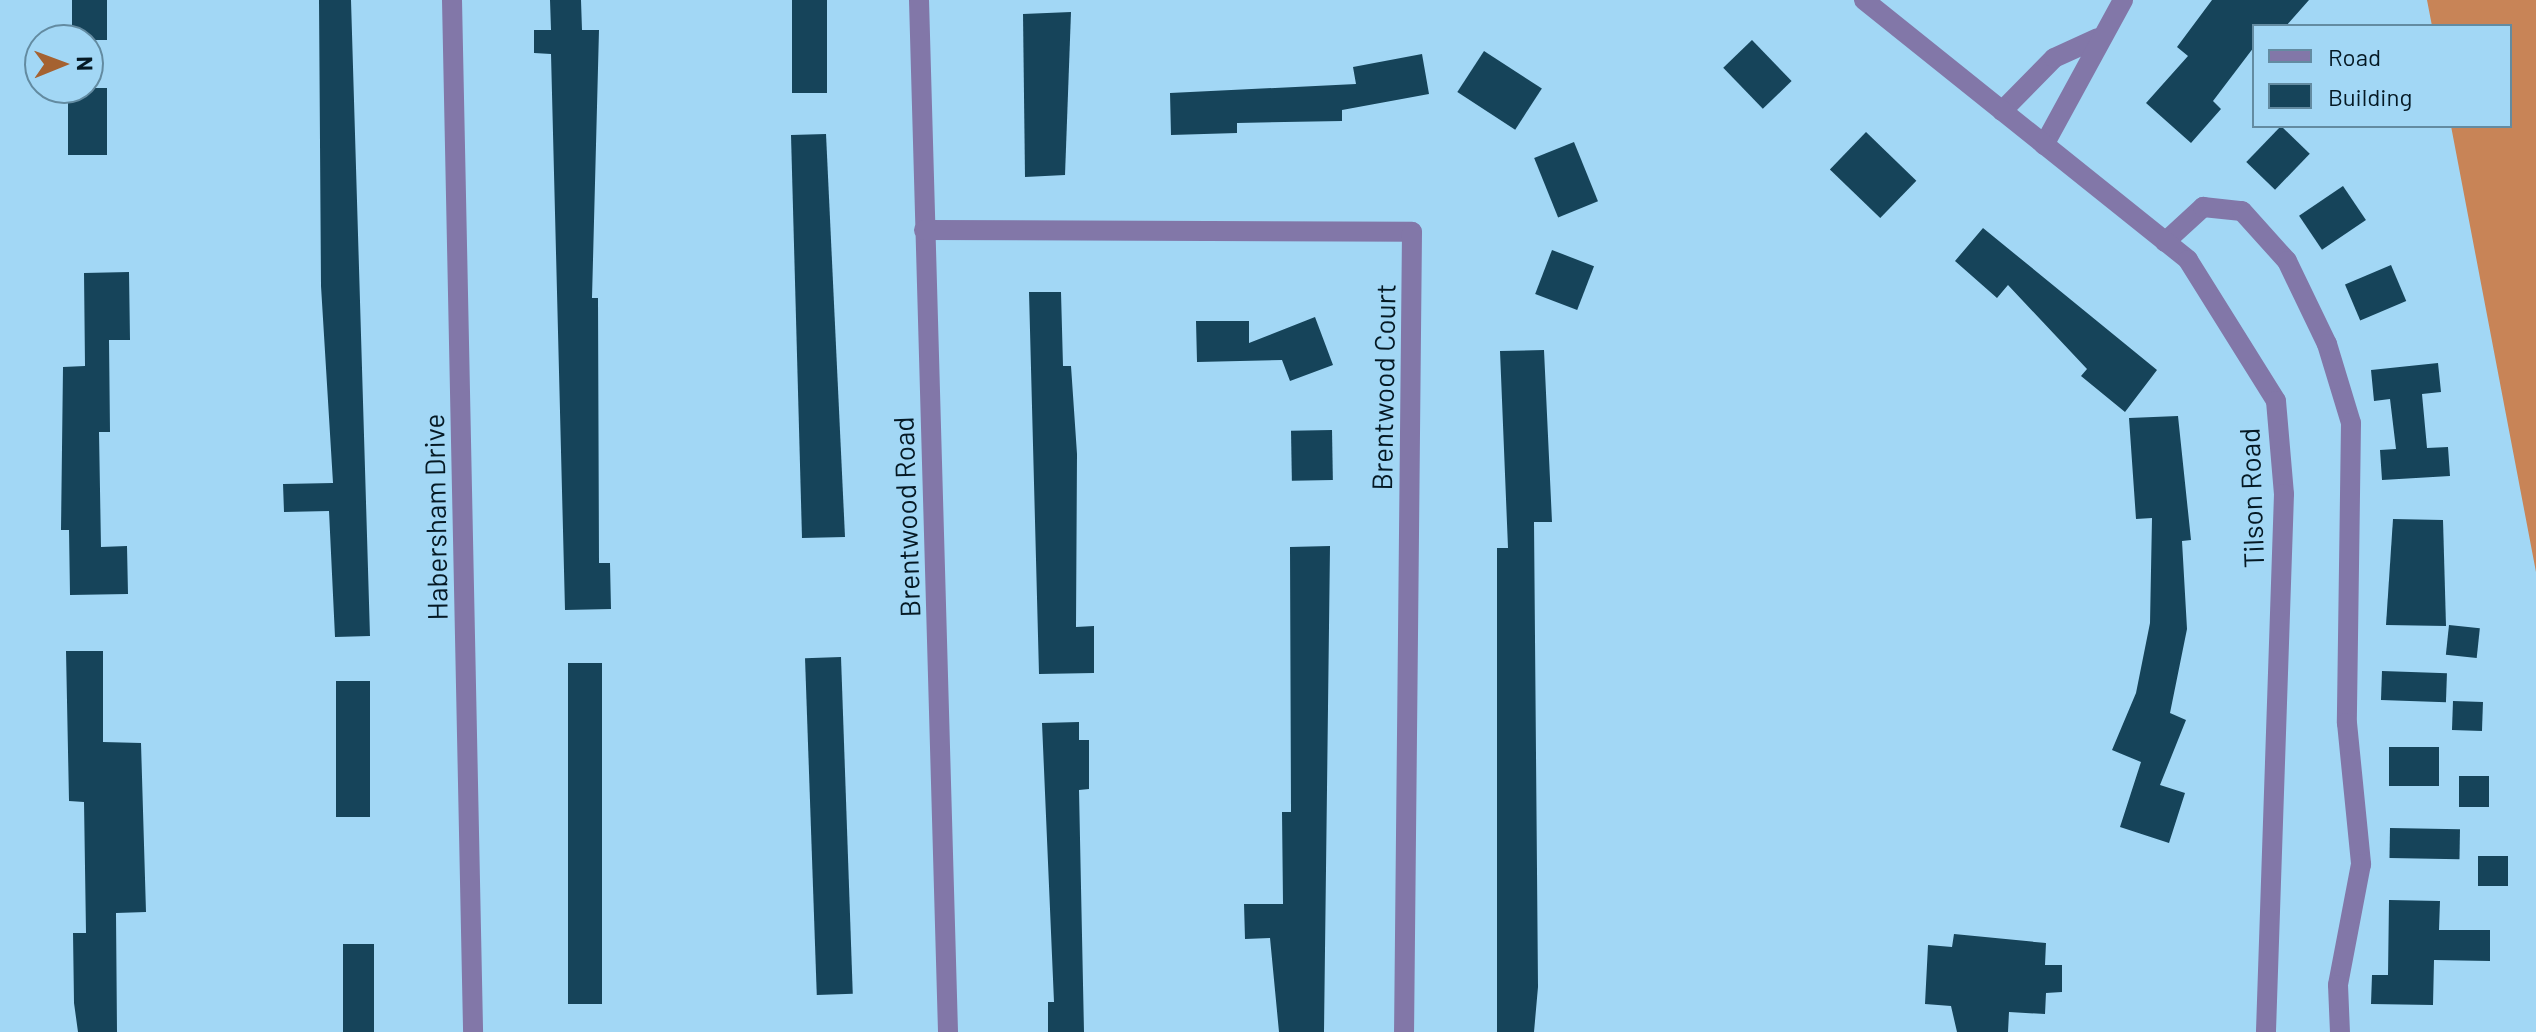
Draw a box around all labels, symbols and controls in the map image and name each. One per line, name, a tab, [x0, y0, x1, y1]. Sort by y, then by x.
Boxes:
north arrow	[24, 24, 104, 104]
legend	[2252, 24, 2512, 128]
text: Road	[2328, 42, 2381, 71]
text: N	[73, 56, 99, 71]
text: Building	[2328, 82, 2412, 111]
street label: Brentwood Court	[1364, 283, 1402, 491]
street label: Habersham Drive	[416, 413, 454, 621]
street label: Brentwood Road	[886, 416, 926, 618]
street label: Tilson Road	[2232, 427, 2270, 569]

